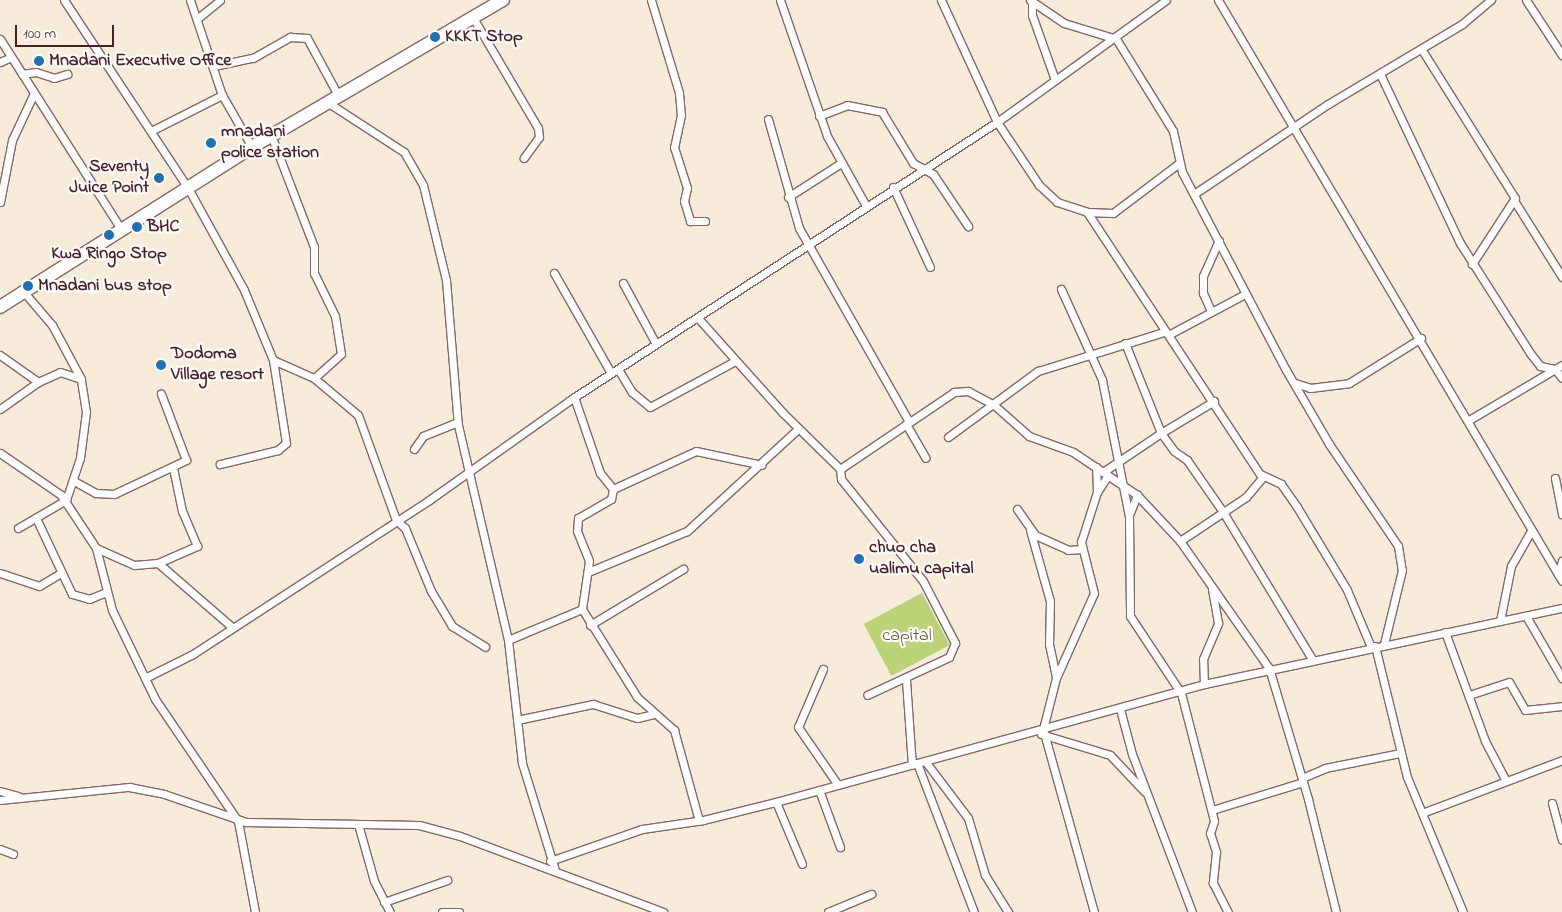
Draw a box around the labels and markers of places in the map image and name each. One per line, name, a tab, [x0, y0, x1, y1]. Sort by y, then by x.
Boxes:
place label: KKKT Stop	[445, 26, 523, 48]
marker: KKKT Stop	[429, 31, 441, 43]
place label: Mnadani Executive Office	[49, 50, 231, 72]
marker: Mnadani Executive Office	[33, 55, 45, 67]
place label: mnadani police station	[221, 122, 319, 164]
marker: mnadani police station	[205, 137, 217, 149]
place label: Seventy Juice Point	[69, 157, 149, 200]
marker: Seventy Juice Point	[153, 172, 165, 184]
place label: BHC	[147, 216, 179, 238]
marker: BHC	[131, 221, 143, 233]
marker: Kwa Ringo Stop	[103, 229, 115, 241]
place label: Kwa Ringo Stop	[51, 243, 167, 265]
place label: Mnadani bus stop	[38, 275, 172, 297]
marker: Mnadani bus stop	[22, 280, 34, 292]
place label: Dodoma Village resort	[171, 344, 264, 386]
marker: Dodoma Village resort	[155, 359, 167, 371]
place label: chuo cha ualimu capital	[869, 538, 973, 580]
marker: chuo cha ualimu capital	[853, 553, 865, 565]

